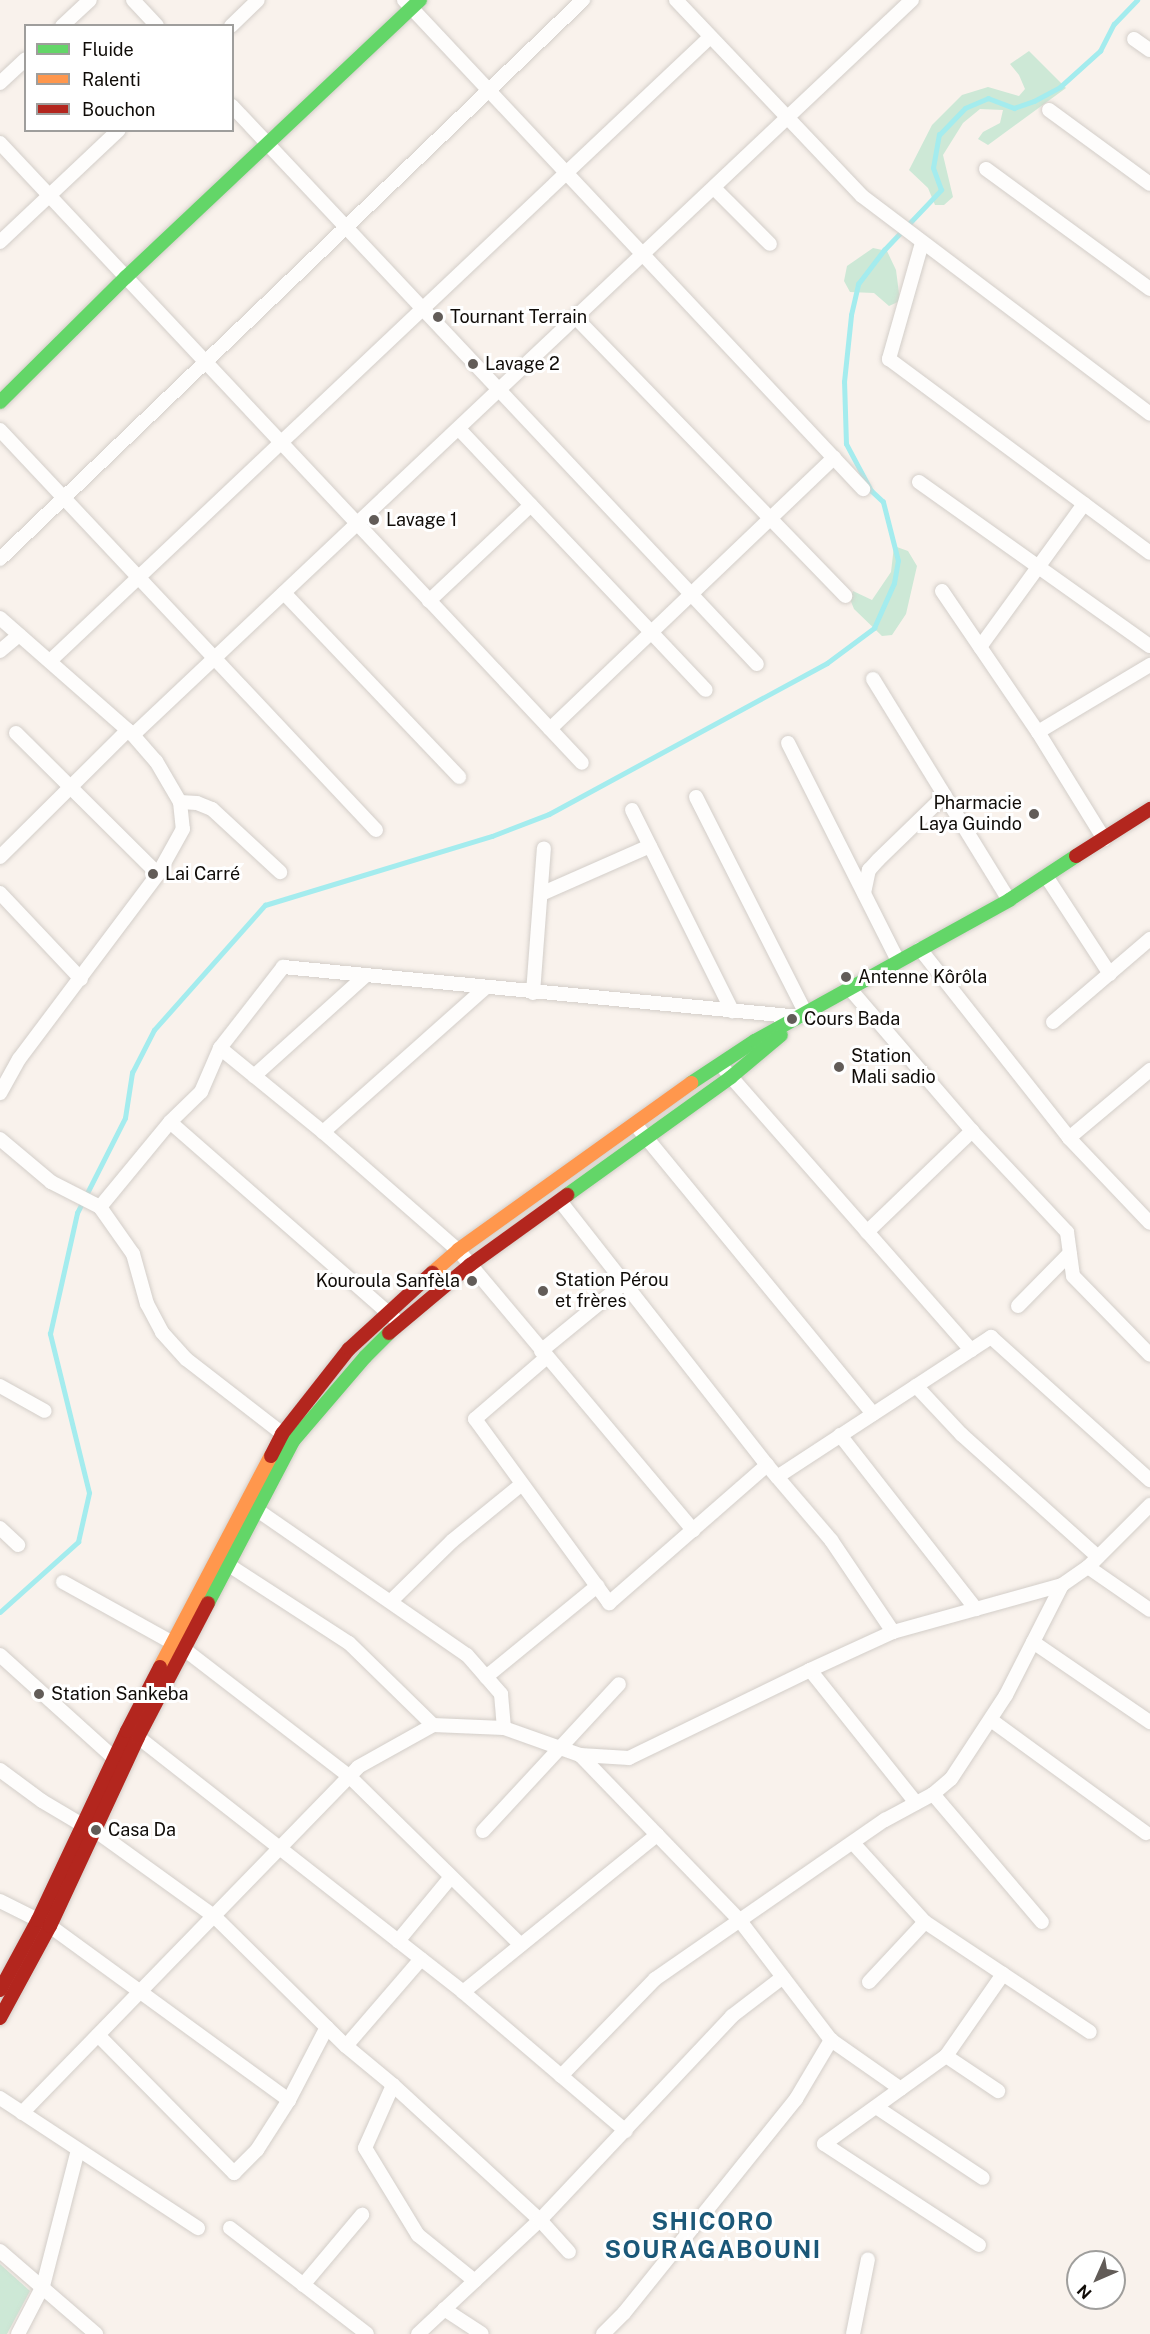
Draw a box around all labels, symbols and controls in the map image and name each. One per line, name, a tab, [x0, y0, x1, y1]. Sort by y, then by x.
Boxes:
legend	[24, 24, 234, 132]
text: Fluide	[82, 39, 134, 60]
text: Ralenti	[82, 69, 141, 90]
text: Bouchon	[82, 99, 155, 120]
place label: Tournant Terrain	[450, 306, 587, 328]
marker: Tournant Terrain	[431, 310, 445, 324]
place label: Lavage 2	[485, 353, 560, 375]
marker: Lavage 2	[466, 357, 480, 371]
place label: Lavage 1	[386, 509, 457, 531]
marker: Lavage 1	[367, 513, 381, 527]
place label: Pharmacie Laya Guindo	[919, 793, 1022, 836]
marker: Pharmacie Laya Guindo	[1027, 807, 1041, 821]
place label: Lai Carré	[165, 863, 240, 885]
marker: Lai Carré	[146, 867, 160, 881]
place label: Antenne Kôrôla	[858, 966, 987, 988]
marker: Antenne Kôrôla	[839, 970, 853, 984]
place label: Cours Bada	[804, 1008, 900, 1030]
marker: Cours Bada	[785, 1012, 799, 1026]
place label: Station Mali sadio	[851, 1046, 936, 1088]
marker: Station Mali sadio	[832, 1060, 846, 1074]
place label: Kouroula Sanfèla	[316, 1270, 460, 1292]
place label: Station Pérou et frères	[555, 1270, 669, 1312]
marker: Kouroula Sanfèla	[465, 1274, 479, 1288]
marker: Station Pérou et frères	[536, 1284, 550, 1298]
place label: Station Sankeba	[51, 1683, 188, 1705]
marker: Station Sankeba	[32, 1687, 46, 1701]
place label: Casa Da	[108, 1819, 176, 1841]
marker: Casa Da	[89, 1823, 103, 1837]
district label: SHICORO SOURAGABOUNI	[604, 2208, 822, 2264]
north arrow	[1066, 2250, 1126, 2310]
text: N	[1073, 2281, 1095, 2303]

